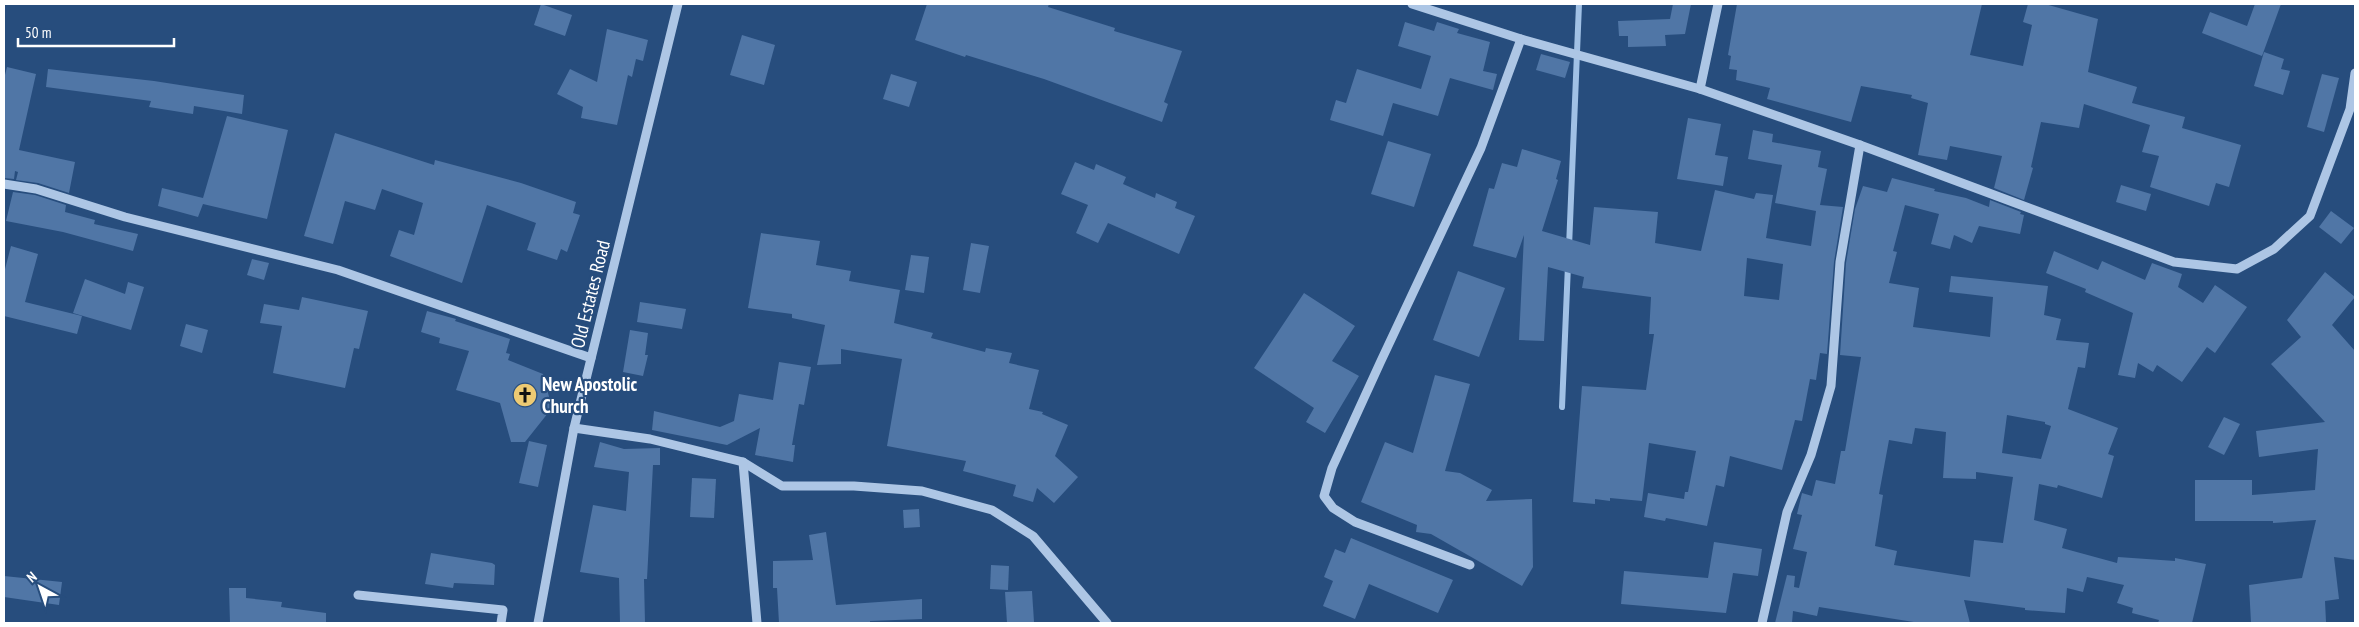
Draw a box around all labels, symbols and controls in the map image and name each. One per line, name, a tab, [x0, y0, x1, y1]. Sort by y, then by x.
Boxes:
scale bar	[18, 15, 174, 47]
text: 50 m	[25, 23, 51, 42]
street label: Old Estates Road	[565, 238, 615, 350]
place label: New Apostolic Church	[542, 372, 638, 418]
church icon: New Apostolic Church	[512, 382, 538, 408]
north arrow	[15, 562, 65, 612]
text: N	[23, 568, 40, 586]

